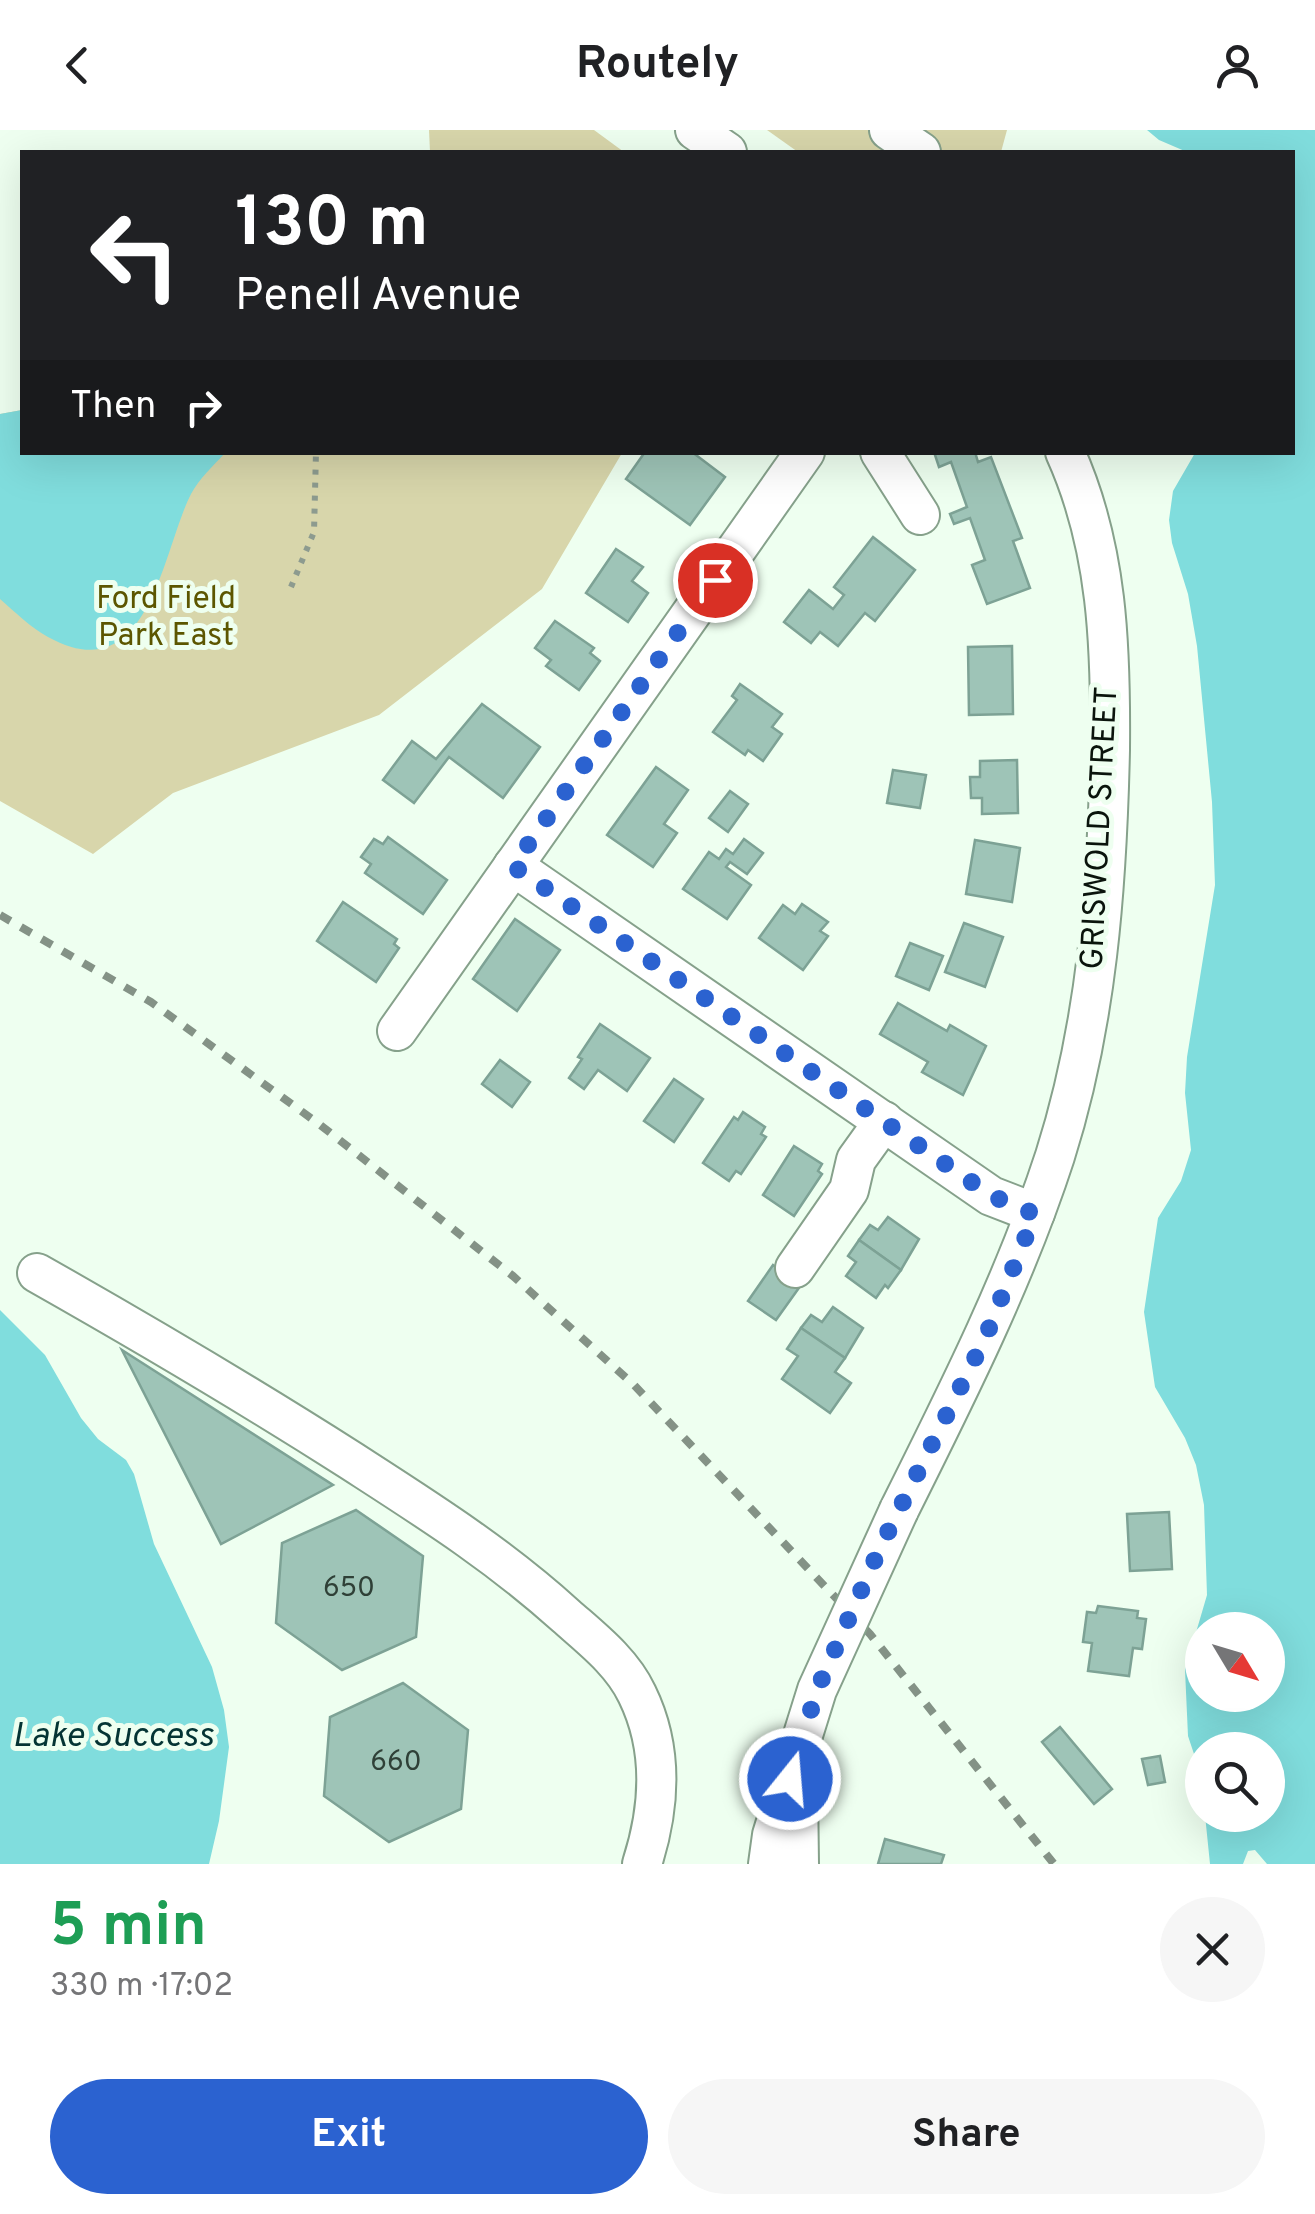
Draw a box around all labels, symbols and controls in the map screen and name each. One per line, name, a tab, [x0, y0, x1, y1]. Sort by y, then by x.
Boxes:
text: Routely	[576, 37, 739, 94]
icon: back	[50, 38, 105, 93]
icon: person	[1210, 38, 1265, 93]
text: 130 m	[235, 182, 429, 271]
icon: left	[70, 190, 200, 320]
text: Penell Avenue	[235, 269, 521, 326]
icon: right	[176, 380, 231, 435]
text: Then	[70, 383, 156, 432]
pin	[673, 538, 758, 623]
icon: arrive	[688, 553, 743, 608]
park label: Ford Field Park East	[96, 580, 236, 657]
street label: GRISWOLD STREET	[1074, 685, 1128, 971]
house number: 650	[323, 1571, 375, 1607]
north arrow	[1185, 1612, 1285, 1712]
map controls	[1185, 1612, 1285, 1832]
water label: Lake Success	[12, 1715, 215, 1759]
position arrow	[738, 1727, 842, 1831]
button: search	[1185, 1732, 1285, 1832]
house number: 660	[370, 1745, 422, 1781]
text: 5 min	[50, 1891, 207, 1967]
button: close	[1160, 1897, 1265, 2002]
text: 330 m · 17:02	[50, 1967, 233, 2007]
button: Exit	[50, 2079, 648, 2194]
button: Share	[668, 2079, 1265, 2194]

